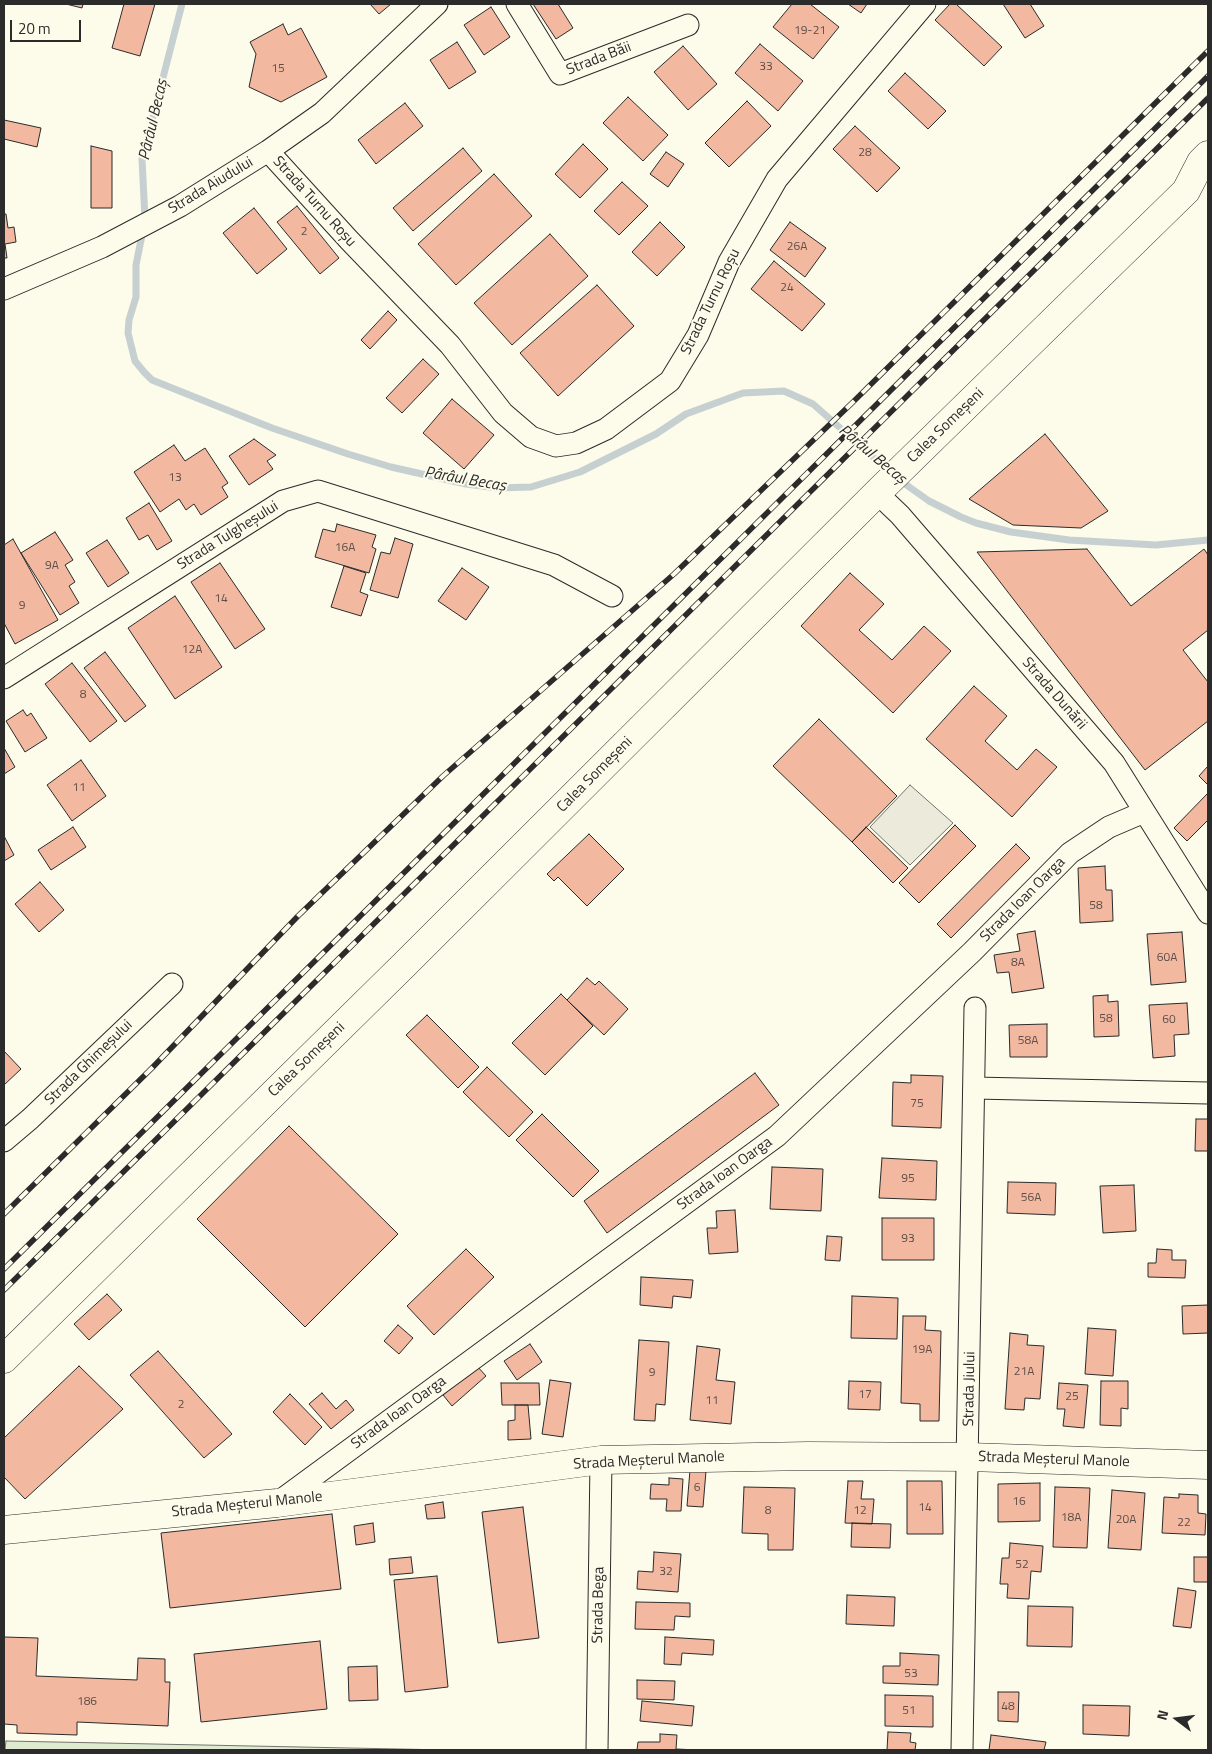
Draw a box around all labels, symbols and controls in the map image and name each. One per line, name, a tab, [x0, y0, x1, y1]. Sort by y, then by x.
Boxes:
scale bar	[12, 10, 84, 42]
text: 20 m	[18, 17, 51, 40]
house number: 19-21	[794, 24, 826, 38]
street label: Strada Băii	[564, 38, 634, 80]
house number: 33	[759, 60, 773, 74]
house number: 15	[271, 62, 285, 76]
water label: Pârâul Becaș	[135, 78, 173, 162]
house number: 28	[858, 146, 872, 160]
street label: Strada Turnu Roșu	[269, 153, 359, 251]
street label: Strada Aiudului	[165, 154, 257, 218]
house number: 2	[301, 225, 307, 239]
house number: 26A	[787, 240, 807, 254]
street label: Strada Turnu Roșu	[678, 246, 744, 358]
house number: 24	[780, 281, 794, 295]
street label: Calea Someșeni	[904, 385, 988, 467]
water label: Pârâul Becaș	[834, 421, 910, 489]
water label: Pârâul Becaș	[423, 463, 507, 497]
house number: 13	[168, 471, 182, 485]
street label: Strada Tulgheșului	[174, 498, 282, 574]
house number: 16A	[335, 541, 355, 555]
house number: 9A	[45, 559, 59, 573]
house number: 14	[214, 592, 228, 606]
house number: 9	[19, 599, 25, 613]
house number: 12A	[182, 643, 202, 657]
street label: Strada Dunării	[1018, 654, 1090, 734]
house number: 8	[80, 688, 86, 702]
street label: Calea Someșeni	[553, 733, 637, 817]
house number: 11	[72, 781, 86, 795]
street label: Strada Ioan Oarga	[977, 854, 1069, 946]
house number: 58	[1089, 899, 1103, 913]
house number: 60A	[1157, 951, 1177, 965]
house number: 8A	[1011, 956, 1025, 970]
house number: 58	[1099, 1012, 1113, 1026]
house number: 60	[1162, 1013, 1176, 1027]
street label: Strada Ghimeșului	[41, 1017, 137, 1109]
street label: Calea Someșeni	[265, 1019, 349, 1101]
house number: 58A	[1018, 1034, 1038, 1048]
house number: 75	[910, 1097, 924, 1111]
street label: Strada Ioan Oarga	[674, 1134, 776, 1214]
house number: 95	[901, 1172, 915, 1186]
house number: 56A	[1021, 1191, 1041, 1205]
house number: 93	[901, 1232, 915, 1246]
house number: 19A	[912, 1343, 932, 1357]
street label: Strada Jiului	[960, 1351, 980, 1427]
house number: 21A	[1014, 1365, 1034, 1379]
house number: 9	[649, 1366, 655, 1380]
street label: Strada Ioan Oarga	[348, 1373, 450, 1453]
house number: 17	[858, 1388, 872, 1402]
house number: 25	[1065, 1390, 1079, 1404]
house number: 11	[705, 1394, 719, 1408]
house number: 2	[178, 1398, 184, 1412]
street label: Strada Meșterul Manole	[573, 1448, 725, 1474]
street label: Strada Meșterul Manole	[978, 1448, 1130, 1472]
house number: 6	[694, 1481, 700, 1495]
street label: Strada Meșterul Manole	[171, 1488, 323, 1522]
house number: 16	[1012, 1495, 1026, 1509]
house number: 14	[918, 1501, 932, 1515]
house number: 8	[765, 1504, 771, 1518]
house number: 12	[853, 1504, 867, 1518]
house number: 18A	[1061, 1511, 1081, 1525]
house number: 20A	[1116, 1513, 1136, 1527]
house number: 22	[1177, 1516, 1191, 1530]
house number: 52	[1015, 1558, 1029, 1572]
house number: 32	[659, 1565, 673, 1579]
street label: Strada Bega	[589, 1566, 609, 1644]
house number: 53	[904, 1667, 918, 1681]
north arrow	[1152, 1694, 1202, 1744]
house number: 186	[77, 1695, 97, 1709]
house number: 48	[1001, 1700, 1015, 1714]
house number: 51	[902, 1704, 916, 1718]
text: N	[1151, 1708, 1173, 1722]

